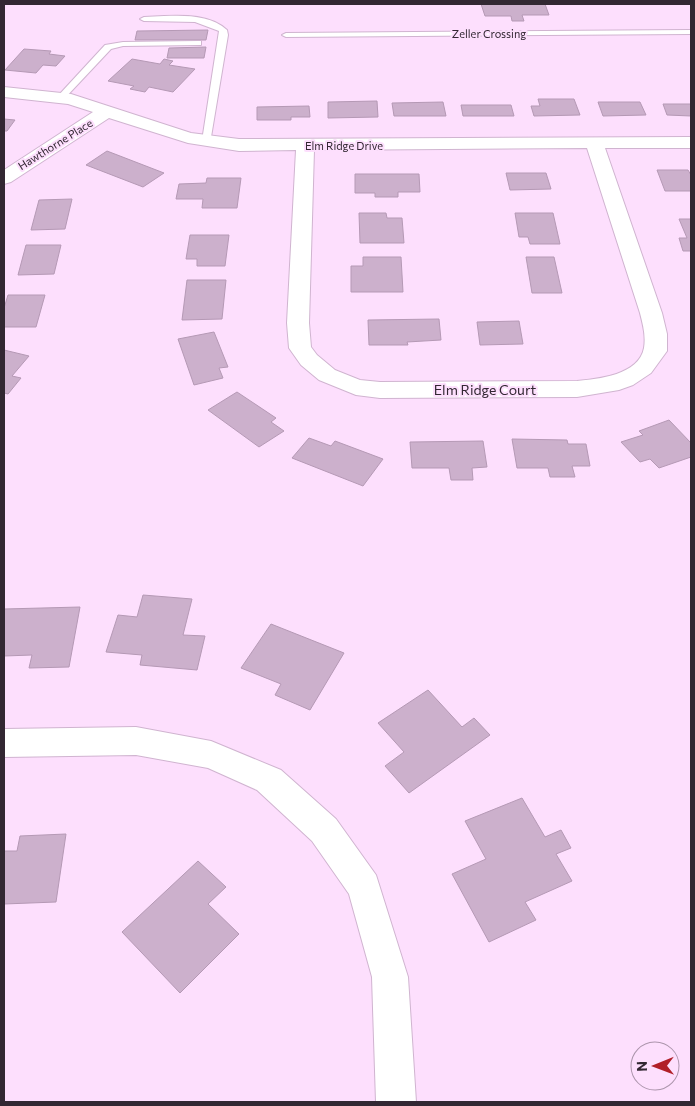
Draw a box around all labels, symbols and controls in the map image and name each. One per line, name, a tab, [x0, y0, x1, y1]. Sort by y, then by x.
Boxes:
street label: Zeller Crossing	[452, 27, 526, 40]
street label: Hawthorne Place	[15, 116, 95, 172]
street label: Elm Ridge Drive	[305, 139, 383, 152]
street label: Elm Ridge Court	[434, 381, 536, 398]
north arrow	[630, 1041, 680, 1091]
text: N	[633, 1061, 650, 1072]

